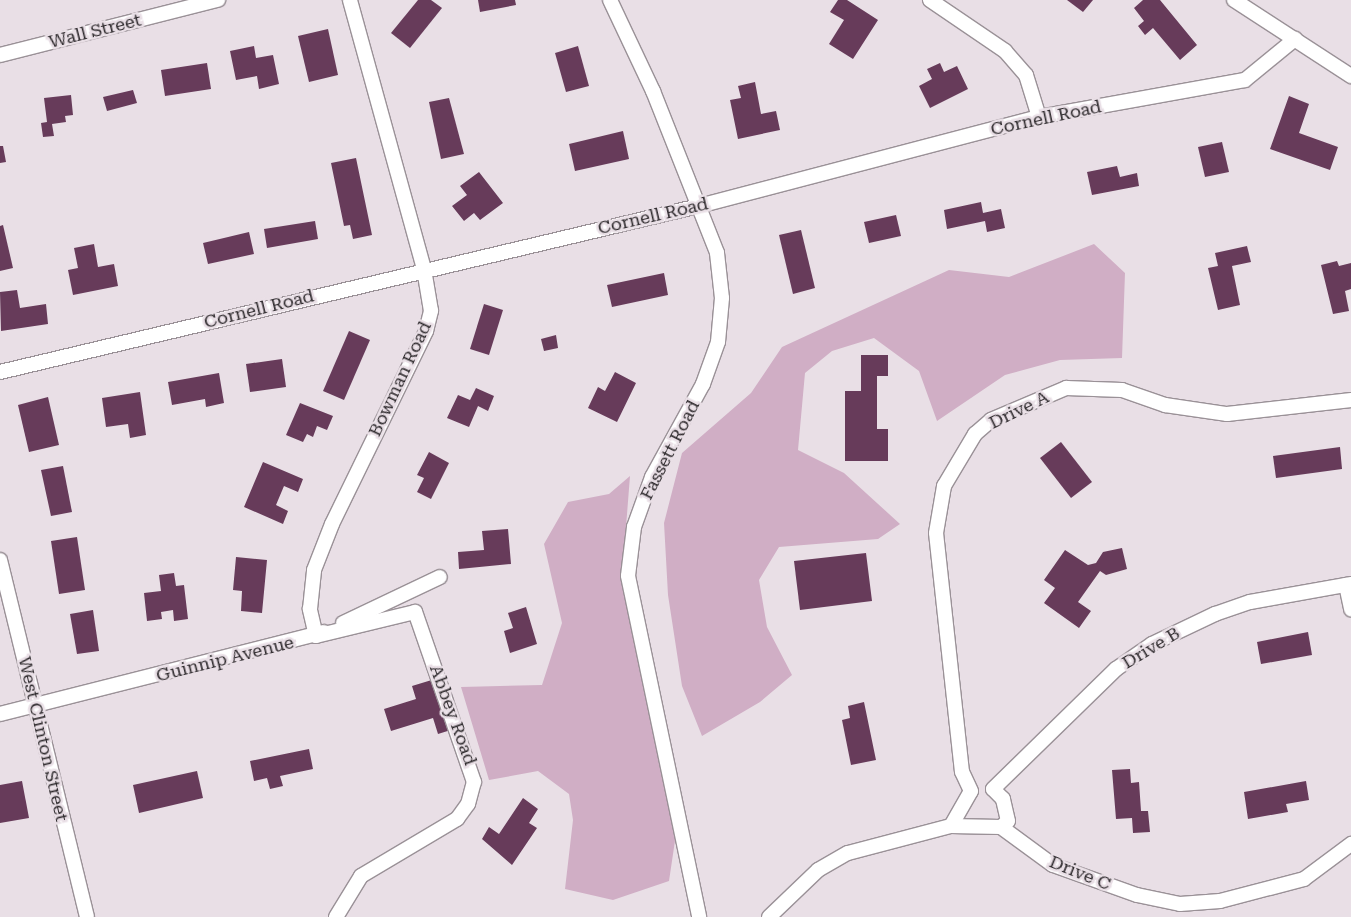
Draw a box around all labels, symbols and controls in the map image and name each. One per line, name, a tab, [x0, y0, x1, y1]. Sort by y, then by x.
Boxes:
street label: Wall Street	[47, 9, 143, 53]
street label: Cornell Road	[989, 96, 1103, 140]
street label: Cornell Road	[596, 193, 710, 239]
street label: Cornell Road	[202, 285, 316, 333]
street label: Bowman Road	[364, 318, 436, 440]
street label: Drive A	[985, 386, 1053, 434]
street label: Fassett Road	[636, 397, 704, 503]
street label: Drive B	[1118, 622, 1184, 674]
street label: Guinnip Avenue	[154, 631, 296, 687]
street label: West Clinton Street	[14, 655, 72, 823]
street label: Abbey Road	[425, 662, 481, 768]
street label: Drive C	[1046, 851, 1114, 895]

